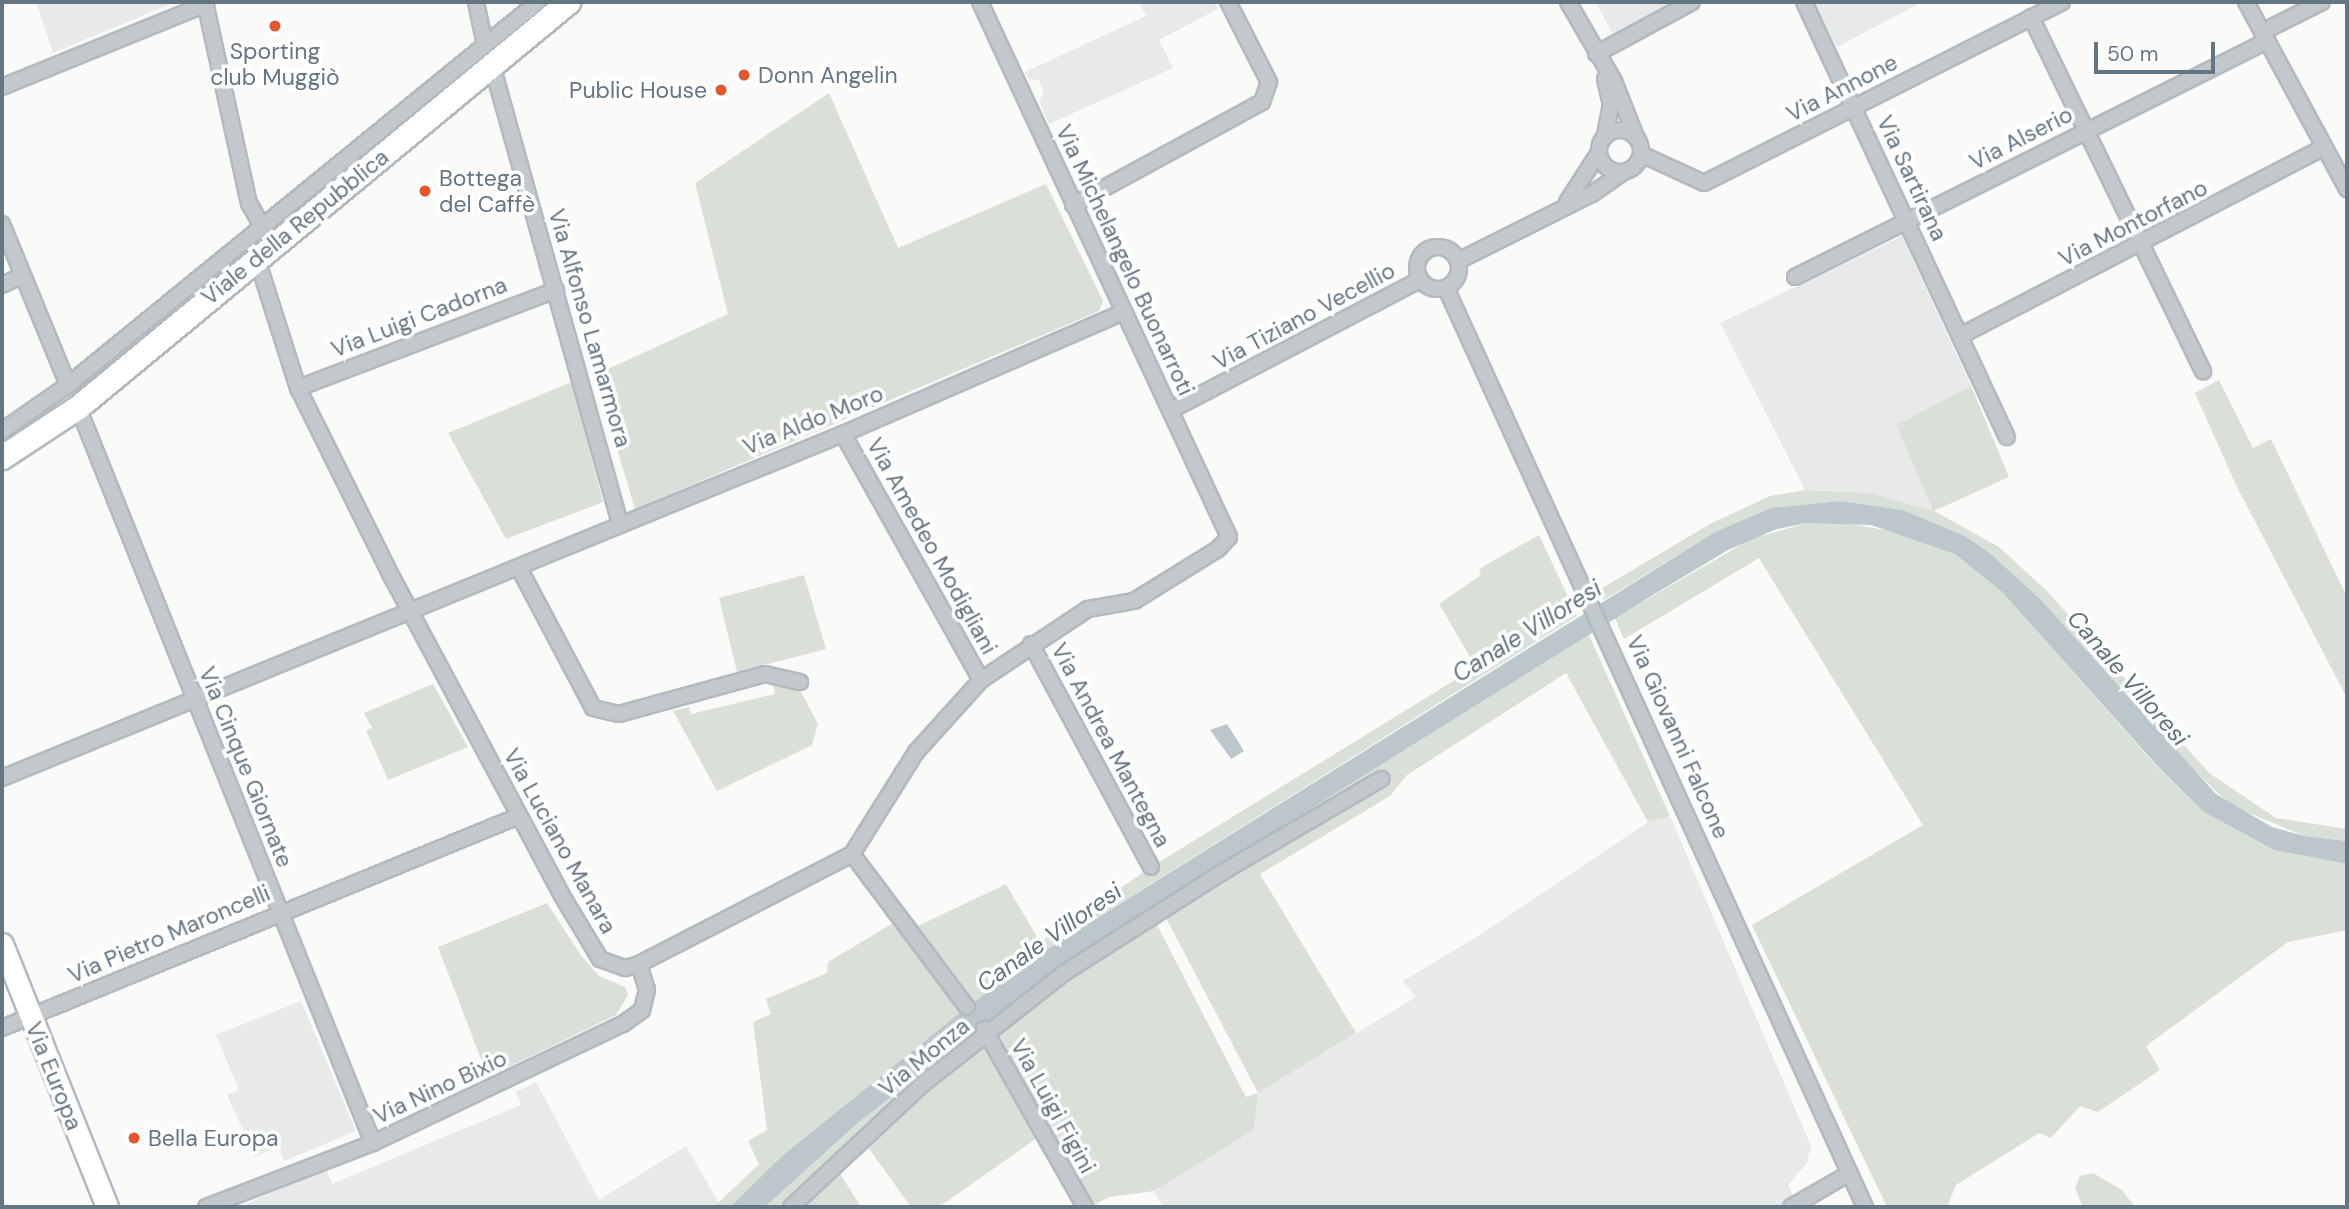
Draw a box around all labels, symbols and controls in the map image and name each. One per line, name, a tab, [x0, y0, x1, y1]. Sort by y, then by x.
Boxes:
marker: Sporting club Muggiò	[267, 18, 283, 34]
scale bar	[2097, 28, 2218, 72]
place label: Sporting club Muggiò	[210, 37, 340, 91]
text: 50 m	[2107, 40, 2158, 68]
street label: Via Annone	[1782, 48, 1902, 128]
place label: Donn Angelin	[758, 61, 898, 89]
marker: Donn Angelin	[736, 67, 752, 83]
place label: Public House	[569, 76, 707, 104]
marker: Public House	[713, 82, 729, 98]
street label: Via Alserio	[1965, 100, 2077, 176]
street label: Via Sartirana	[1871, 111, 1953, 245]
street label: Via Michelangelo Buonarroti	[1050, 120, 1200, 400]
street label: Viale della Repubblica	[196, 143, 394, 311]
place label: Bottega del Caffè	[439, 164, 535, 218]
street label: Via Montorfano	[2054, 174, 2212, 272]
marker: Bottega del Caffè	[417, 183, 433, 199]
street label: Via Alfonso Lamarmora	[543, 206, 637, 450]
street label: Via Tiziano Vecellio	[1208, 256, 1400, 376]
street label: Via Luigi Cadorna	[327, 271, 511, 363]
street label: Via Aldo Moro	[739, 379, 887, 461]
street label: Via Amedeo Modigliani	[861, 433, 1003, 659]
water label: Canale Villoresi	[1447, 574, 1607, 688]
water label: Canale Villoresi	[2061, 604, 2195, 752]
street label: Via Giovanni Falcone	[1621, 631, 1735, 843]
street label: Via Andrea Mantegna	[1045, 638, 1177, 852]
street label: Via Cinque Giornate	[193, 663, 299, 871]
street label: Via Luciano Manara	[498, 744, 622, 938]
water label: Canale Villoresi	[971, 876, 1127, 998]
street label: Via Pietro Maroncelli	[64, 879, 274, 989]
street label: Via Monza	[873, 1012, 975, 1102]
street label: Via Europa	[20, 1018, 88, 1134]
street label: Via Luigi Figini	[1005, 1034, 1101, 1178]
street label: Via Nino Bixio	[369, 1044, 511, 1130]
place label: Bella Europa	[148, 1124, 279, 1152]
marker: Bella Europa	[126, 1130, 142, 1146]

